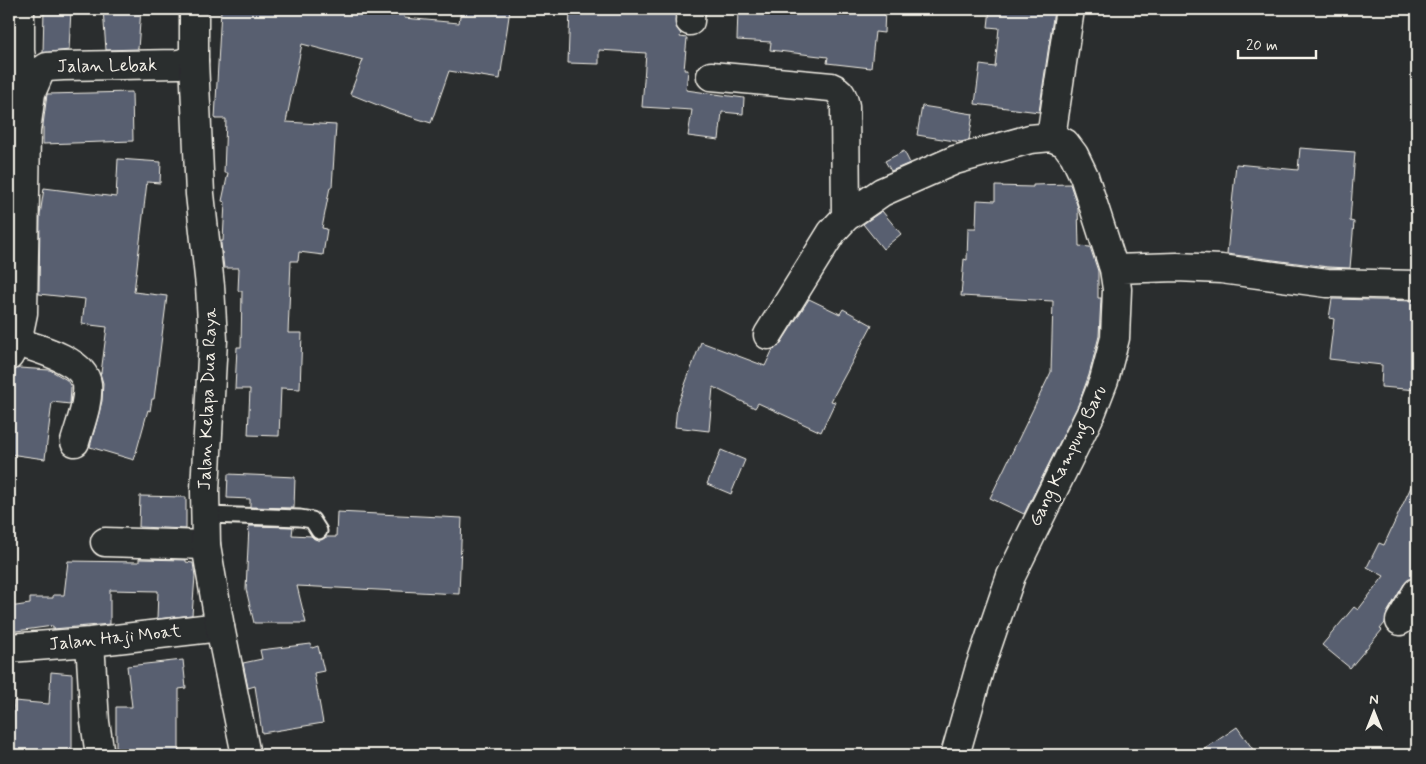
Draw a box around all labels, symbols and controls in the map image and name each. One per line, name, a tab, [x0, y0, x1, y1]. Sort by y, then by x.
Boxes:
scale bar	[1238, 28, 1316, 60]
text: 20 m	[1246, 36, 1278, 56]
street label: Jalan Lebak	[57, 53, 157, 79]
street label: Jalan Kelapa Dua Raya	[193, 307, 223, 491]
street label: Gang Kampung Baru	[1023, 381, 1114, 531]
street label: Jalan Haji Moat	[48, 619, 183, 657]
north arrow	[1348, 686, 1398, 736]
text: N	[1369, 691, 1379, 709]

